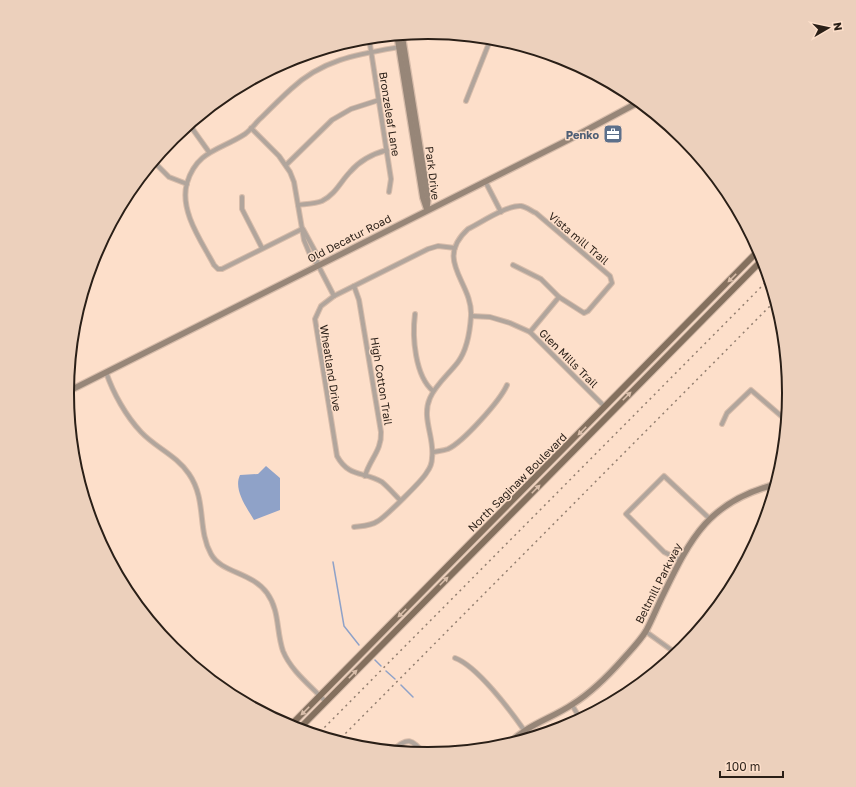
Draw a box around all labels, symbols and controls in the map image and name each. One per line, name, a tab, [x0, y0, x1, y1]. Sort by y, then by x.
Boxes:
north arrow	[808, 8, 848, 48]
text: N	[831, 21, 845, 32]
street label: Bronzeleaf Lane	[377, 71, 403, 157]
office icon: Penko	[602, 123, 624, 145]
place label: Penko	[566, 128, 599, 141]
street label: Park Drive	[423, 145, 443, 201]
street label: Vista mill Trail	[546, 209, 612, 267]
street label: Old Decatur Road	[305, 211, 393, 265]
one-way arrow	[727, 273, 737, 283]
street label: Wheatland Drive	[318, 324, 344, 412]
street label: Glen Mills Trail	[537, 326, 601, 390]
street label: High Cotton Trail	[369, 336, 395, 427]
one-way arrow	[622, 391, 632, 401]
one-way arrow	[577, 426, 587, 436]
street label: North Saginaw Boulevard	[465, 430, 569, 534]
one-way arrow	[531, 484, 541, 494]
street label: Beltmill Parkway	[632, 541, 684, 625]
one-way arrow	[439, 576, 449, 586]
one-way arrow	[397, 608, 407, 618]
one-way arrow	[348, 669, 358, 679]
one-way arrow	[300, 707, 309, 716]
scale bar	[720, 753, 783, 779]
text: 100 m	[726, 759, 760, 774]

